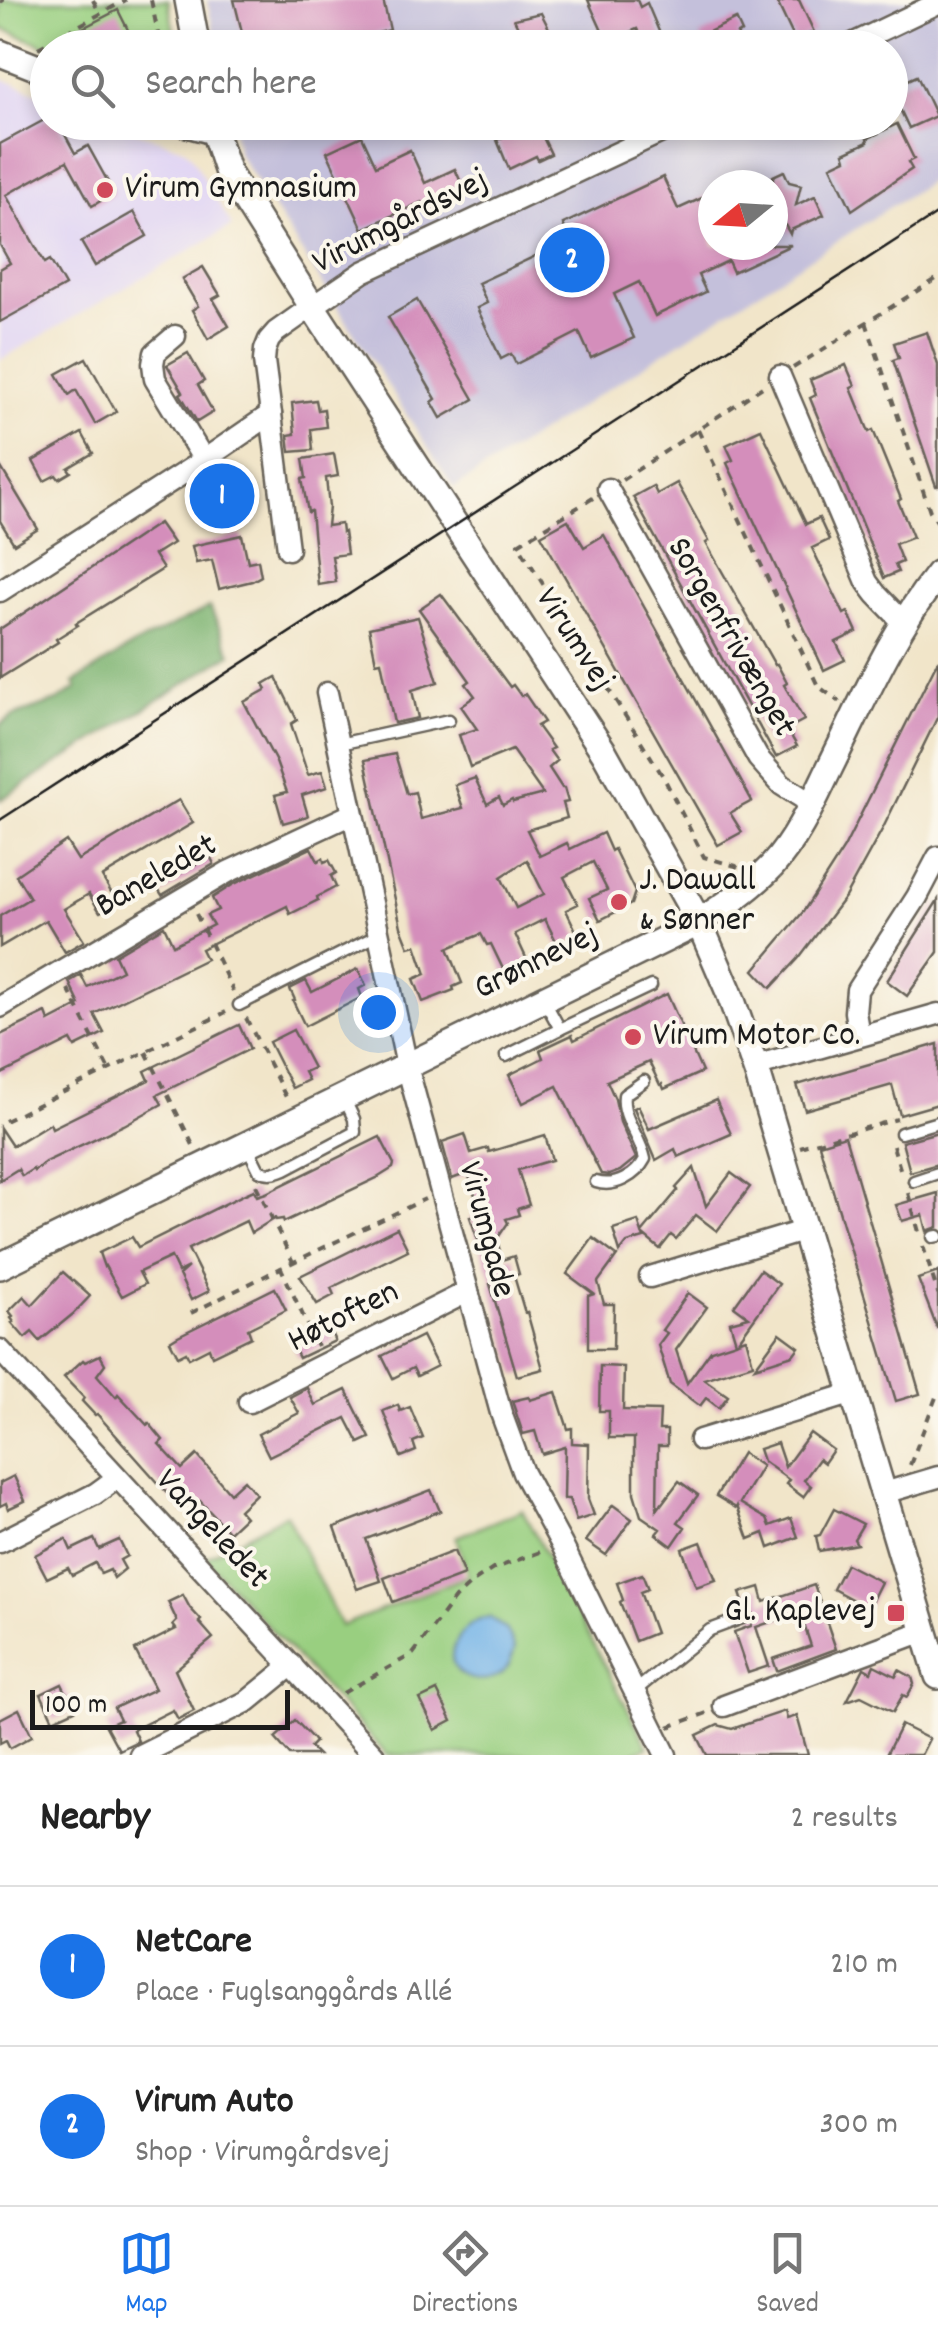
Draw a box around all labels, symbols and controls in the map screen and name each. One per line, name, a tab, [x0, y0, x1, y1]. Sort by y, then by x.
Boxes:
search box	[30, 30, 908, 140]
icon: search	[65, 58, 120, 113]
text: Search here	[145, 58, 317, 113]
street label: Virumgårdsvej	[304, 157, 498, 289]
place label: Virum Gymnasium	[125, 165, 357, 215]
north arrow	[698, 170, 788, 260]
marker: Virum Gymnasium	[94, 179, 116, 201]
pin: 2	[540, 222, 604, 298]
pin: 1	[190, 458, 254, 534]
street label: Sorgenfrivænget	[652, 529, 808, 747]
street label: Virumvej	[521, 578, 625, 702]
street label: Baneledet	[87, 822, 227, 932]
place label: J. Dawall & Sønner	[639, 857, 756, 947]
marker: J. Dawall & Sønner	[608, 891, 630, 913]
street label: Grønnevej	[466, 911, 608, 1015]
your location	[353, 987, 404, 1038]
place label: Virum Motor Co.	[653, 1012, 861, 1062]
marker: Virum Motor Co.	[622, 1026, 644, 1048]
street label: Virumgade	[443, 1156, 527, 1304]
street label: Høtoften	[280, 1269, 408, 1367]
street label: Vangeledet	[142, 1459, 280, 1601]
place label: Gl. Kaplevej	[725, 1588, 876, 1638]
marker: Gl. Kaplevej	[885, 1602, 907, 1624]
scale bar	[30, 1685, 290, 1730]
text: 100 m	[45, 1687, 107, 1727]
text: Nearby	[40, 1790, 150, 1850]
text: 2 results	[791, 1797, 898, 1843]
text: NetCare	[135, 1916, 252, 1971]
text: 1	[69, 1943, 76, 1989]
text: 210 m	[830, 1943, 898, 1989]
text: Place · Fuglsanggårds Allé	[135, 1971, 452, 2017]
text: Virum Auto	[135, 2076, 294, 2131]
text: 2	[66, 2103, 79, 2149]
text: 300 m	[820, 2103, 898, 2149]
text: Shop · Virumgårdsvej	[135, 2131, 390, 2177]
tab: Map	[119, 2226, 174, 2326]
tab: Directions	[412, 2226, 518, 2326]
tab: Saved	[756, 2226, 819, 2326]

